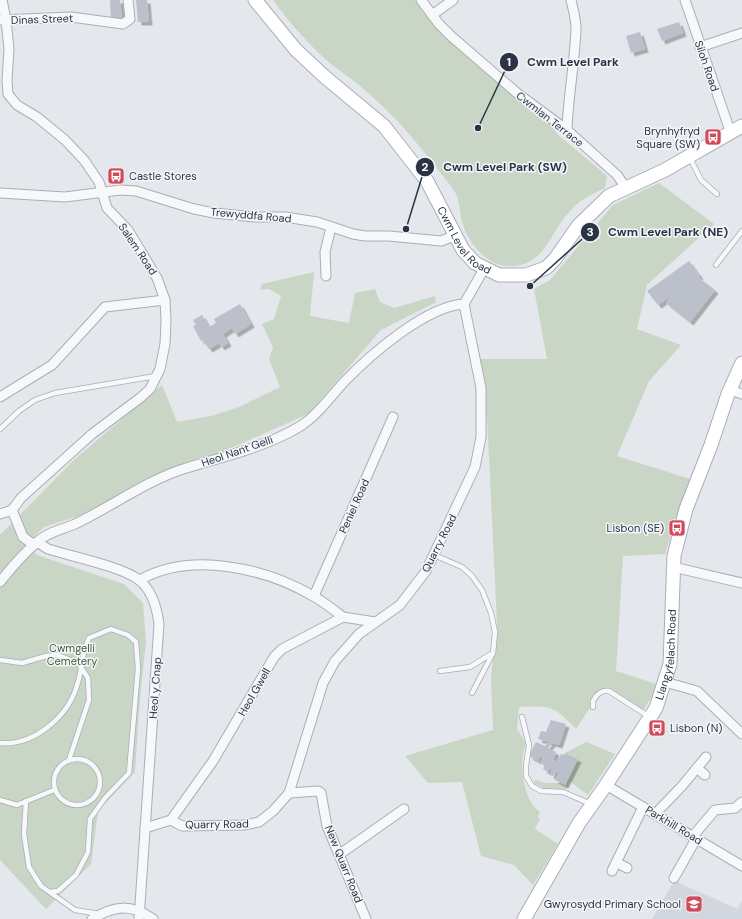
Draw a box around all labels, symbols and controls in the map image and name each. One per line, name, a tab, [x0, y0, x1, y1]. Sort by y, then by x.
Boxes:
street label: Dinas Street	[11, 11, 73, 27]
street label: Siloh Road	[692, 39, 722, 93]
callout: Cwm Level Park	[499, 50, 627, 74]
text: 1	[507, 54, 511, 70]
text: Cwm Level Park	[527, 54, 619, 70]
street label: Cwmlan Terrace	[513, 88, 587, 150]
place label: Brynhyfryd Square (SW)	[636, 124, 700, 151]
bus stop icon: Brynhyfryd Square (SW)	[703, 127, 723, 147]
callout: Cwm Level Park (SW)	[415, 155, 575, 179]
text: 2	[422, 159, 429, 175]
text: Cwm Level Park (SW)	[443, 159, 567, 175]
bus stop icon: Castle Stores	[106, 166, 126, 186]
place label: Castle Stores	[129, 169, 197, 183]
street label: Trewyddfa Road	[210, 204, 292, 226]
street label: Cwm Level Road	[434, 204, 494, 277]
street label: Salem Road	[116, 220, 160, 278]
callout: Cwm Level Park (NE)	[580, 220, 736, 244]
text: 3	[586, 224, 594, 240]
text: Cwm Level Park (NE)	[608, 224, 728, 240]
street label: Heol Nant Gelli	[199, 432, 275, 470]
street label: Peniel Road	[336, 476, 372, 536]
street label: Quarry Road	[418, 511, 460, 575]
bus stop icon: Lisbon (SE)	[667, 518, 687, 538]
place label: Lisbon (SE)	[607, 521, 664, 535]
street label: Llangyfelach Road	[652, 609, 679, 702]
park label: Cwmgelli Cemetery	[47, 641, 97, 668]
street label: Heol y Cnap	[146, 657, 164, 719]
street label: Heol Gwell	[235, 665, 273, 719]
bus stop icon: Lisbon (N)	[647, 718, 667, 738]
place label: Lisbon (N)	[670, 721, 722, 735]
street label: Parkhill Road	[643, 802, 705, 848]
street label: Quarry Road	[185, 816, 249, 832]
street label: New Quarr Road	[322, 823, 366, 905]
school or university icon: Gwyrosydd Primary School	[684, 894, 704, 914]
place label: Gwyrosydd Primary School	[544, 897, 681, 911]

